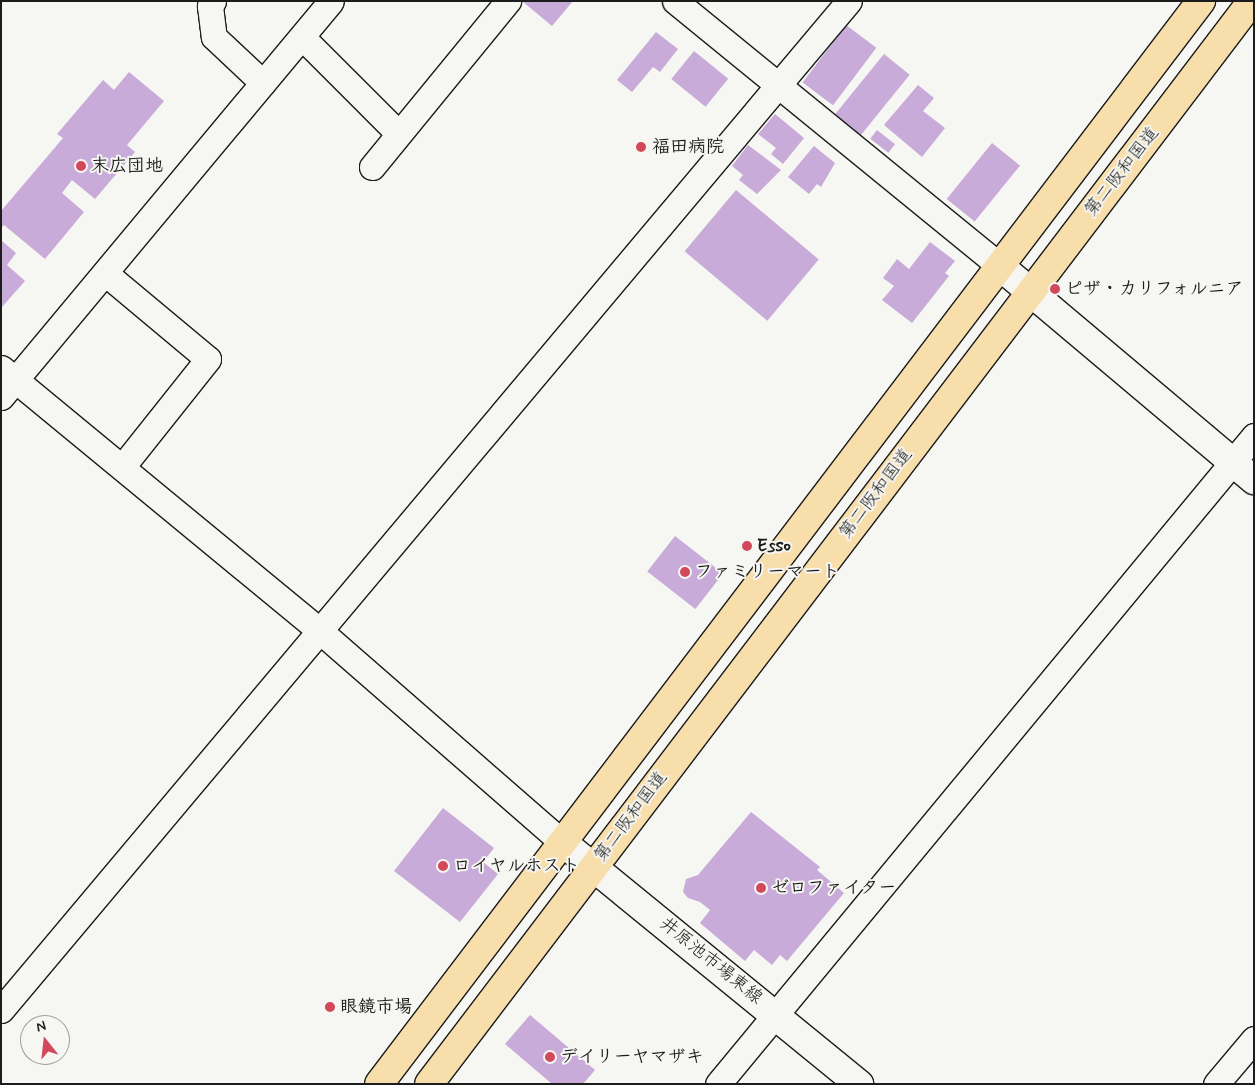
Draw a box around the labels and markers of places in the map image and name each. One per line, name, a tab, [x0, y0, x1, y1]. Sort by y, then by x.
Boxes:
place label: 福田病院	[652, 136, 724, 158]
marker: 福田病院	[634, 140, 648, 154]
place label: 末広団地	[91, 155, 163, 177]
marker: 末広団地	[75, 160, 87, 172]
place label: ピザ・カリフォルニア	[1065, 278, 1245, 300]
marker: ピザ・カリフォルニア	[1049, 283, 1061, 295]
place label: Esso	[757, 535, 791, 557]
marker: Esso	[741, 540, 753, 552]
place label: ファミリーマート	[695, 561, 839, 583]
marker: ファミリーマート	[679, 566, 691, 578]
place label: ロイヤルホスト	[453, 855, 579, 877]
marker: ロイヤルホスト	[437, 860, 449, 872]
place label: ゼロファイター	[771, 877, 897, 899]
marker: ゼロファイター	[755, 882, 767, 894]
place label: 眼鏡市場	[340, 996, 412, 1018]
marker: 眼鏡市場	[324, 1001, 336, 1013]
place label: デイリーヤマザキ	[560, 1046, 704, 1068]
marker: デイリーヤマザキ	[544, 1051, 556, 1063]

